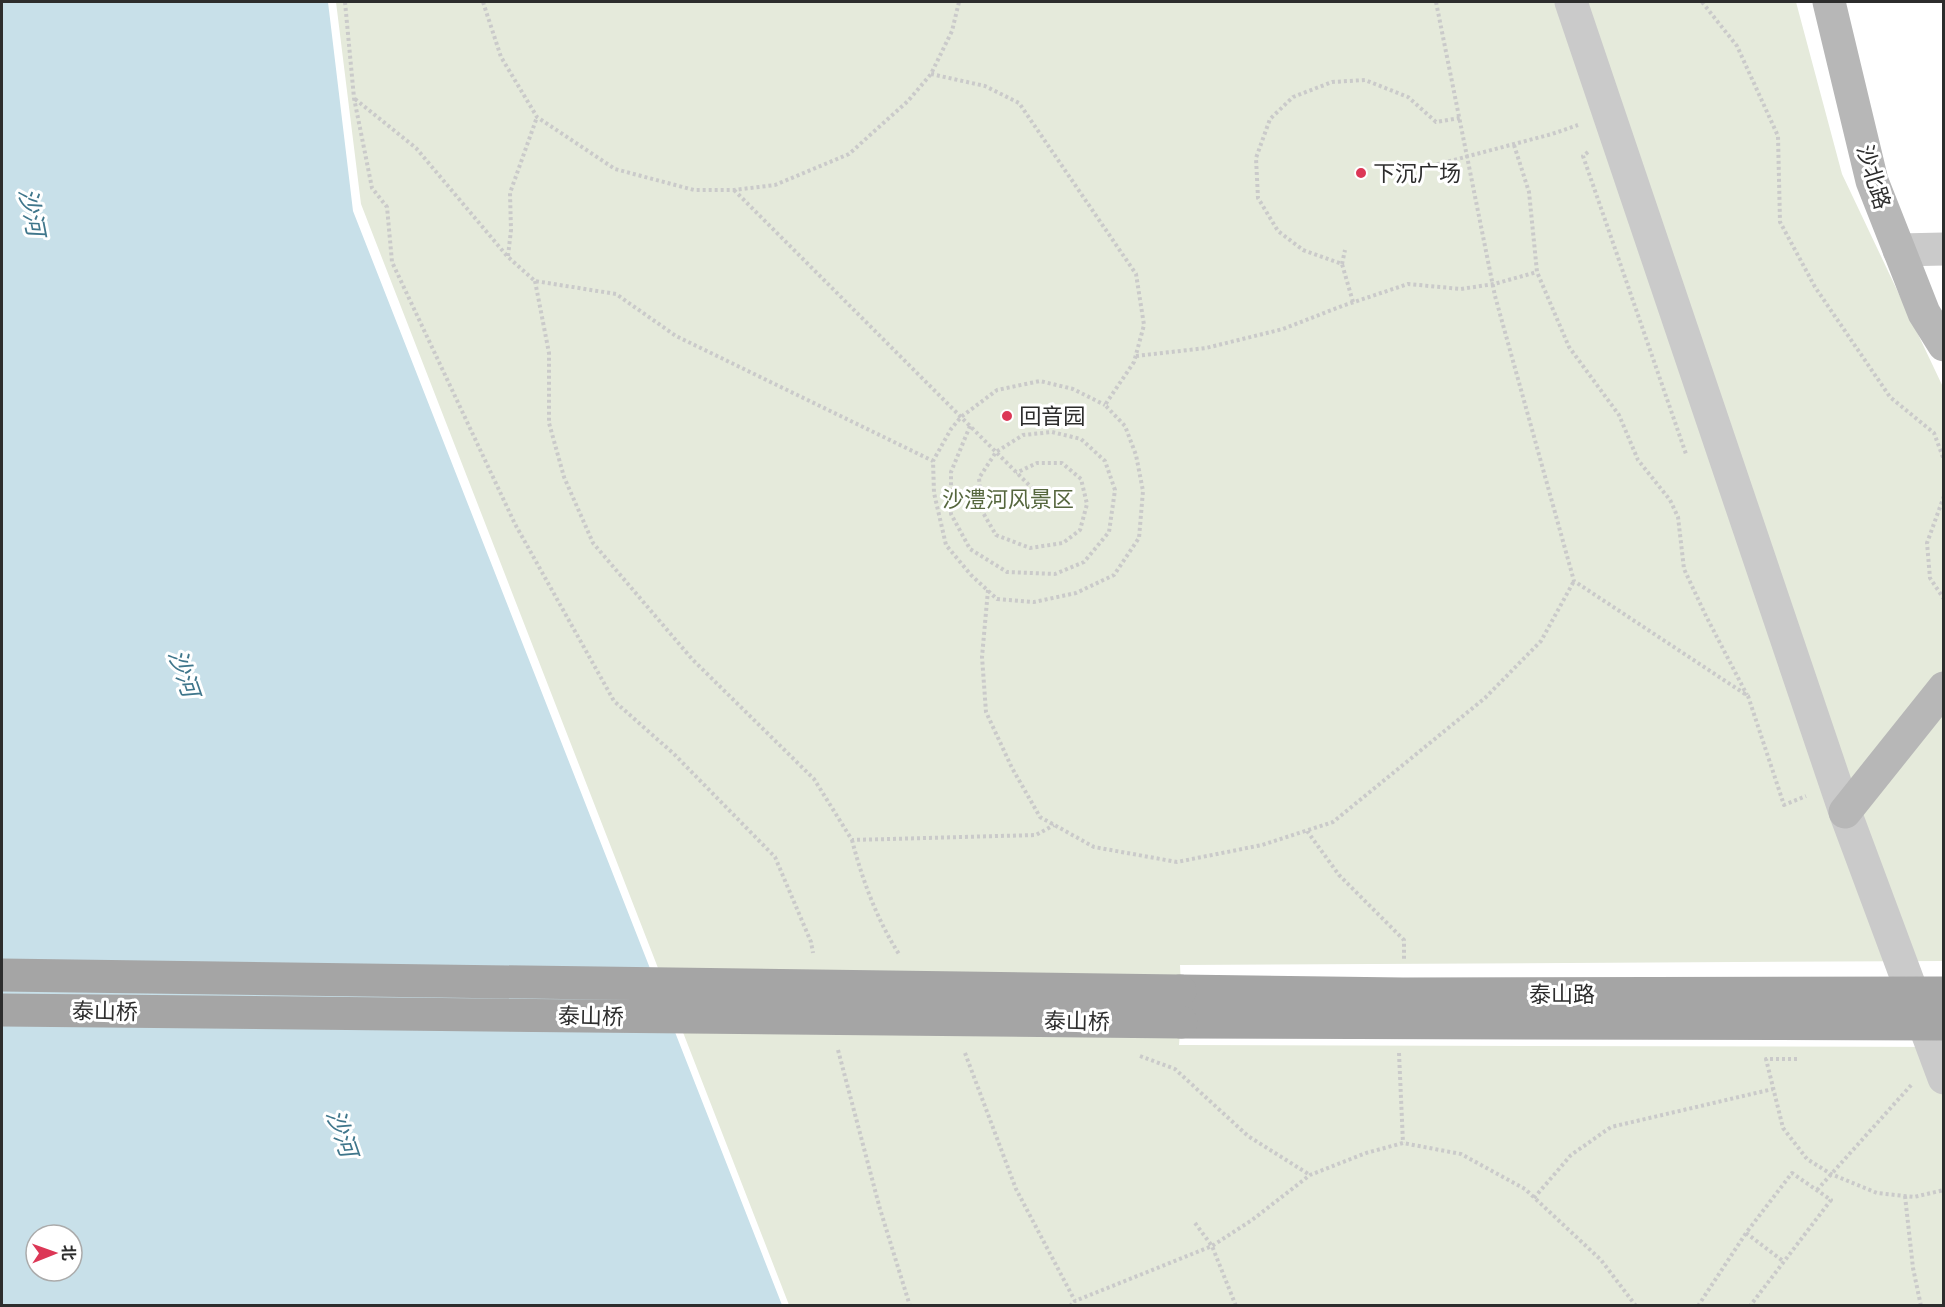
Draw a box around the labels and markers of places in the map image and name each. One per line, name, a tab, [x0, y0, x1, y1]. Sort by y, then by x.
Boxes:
place label: 下沉广场	[1373, 157, 1461, 189]
marker: 下沉广场	[1354, 166, 1368, 180]
place label: 回音园	[1019, 400, 1085, 432]
marker: 回音园	[1000, 409, 1014, 423]

